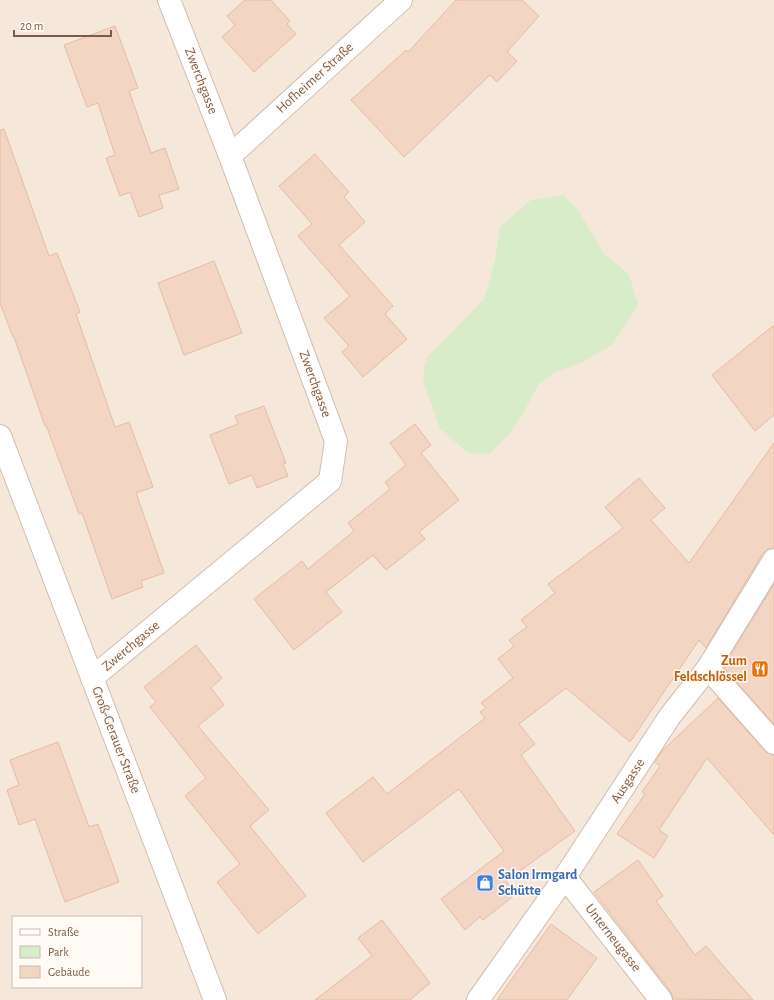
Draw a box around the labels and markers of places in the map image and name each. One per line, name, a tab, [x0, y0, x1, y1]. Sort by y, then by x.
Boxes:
place label: Zum Feldschlössel	[674, 654, 747, 684]
restaurant icon: Zum Feldschlössel	[750, 659, 770, 679]
place label: Salon Irmgard Schütte	[498, 868, 578, 898]
shop icon: Salon Irmgard Schütte	[475, 873, 495, 893]

